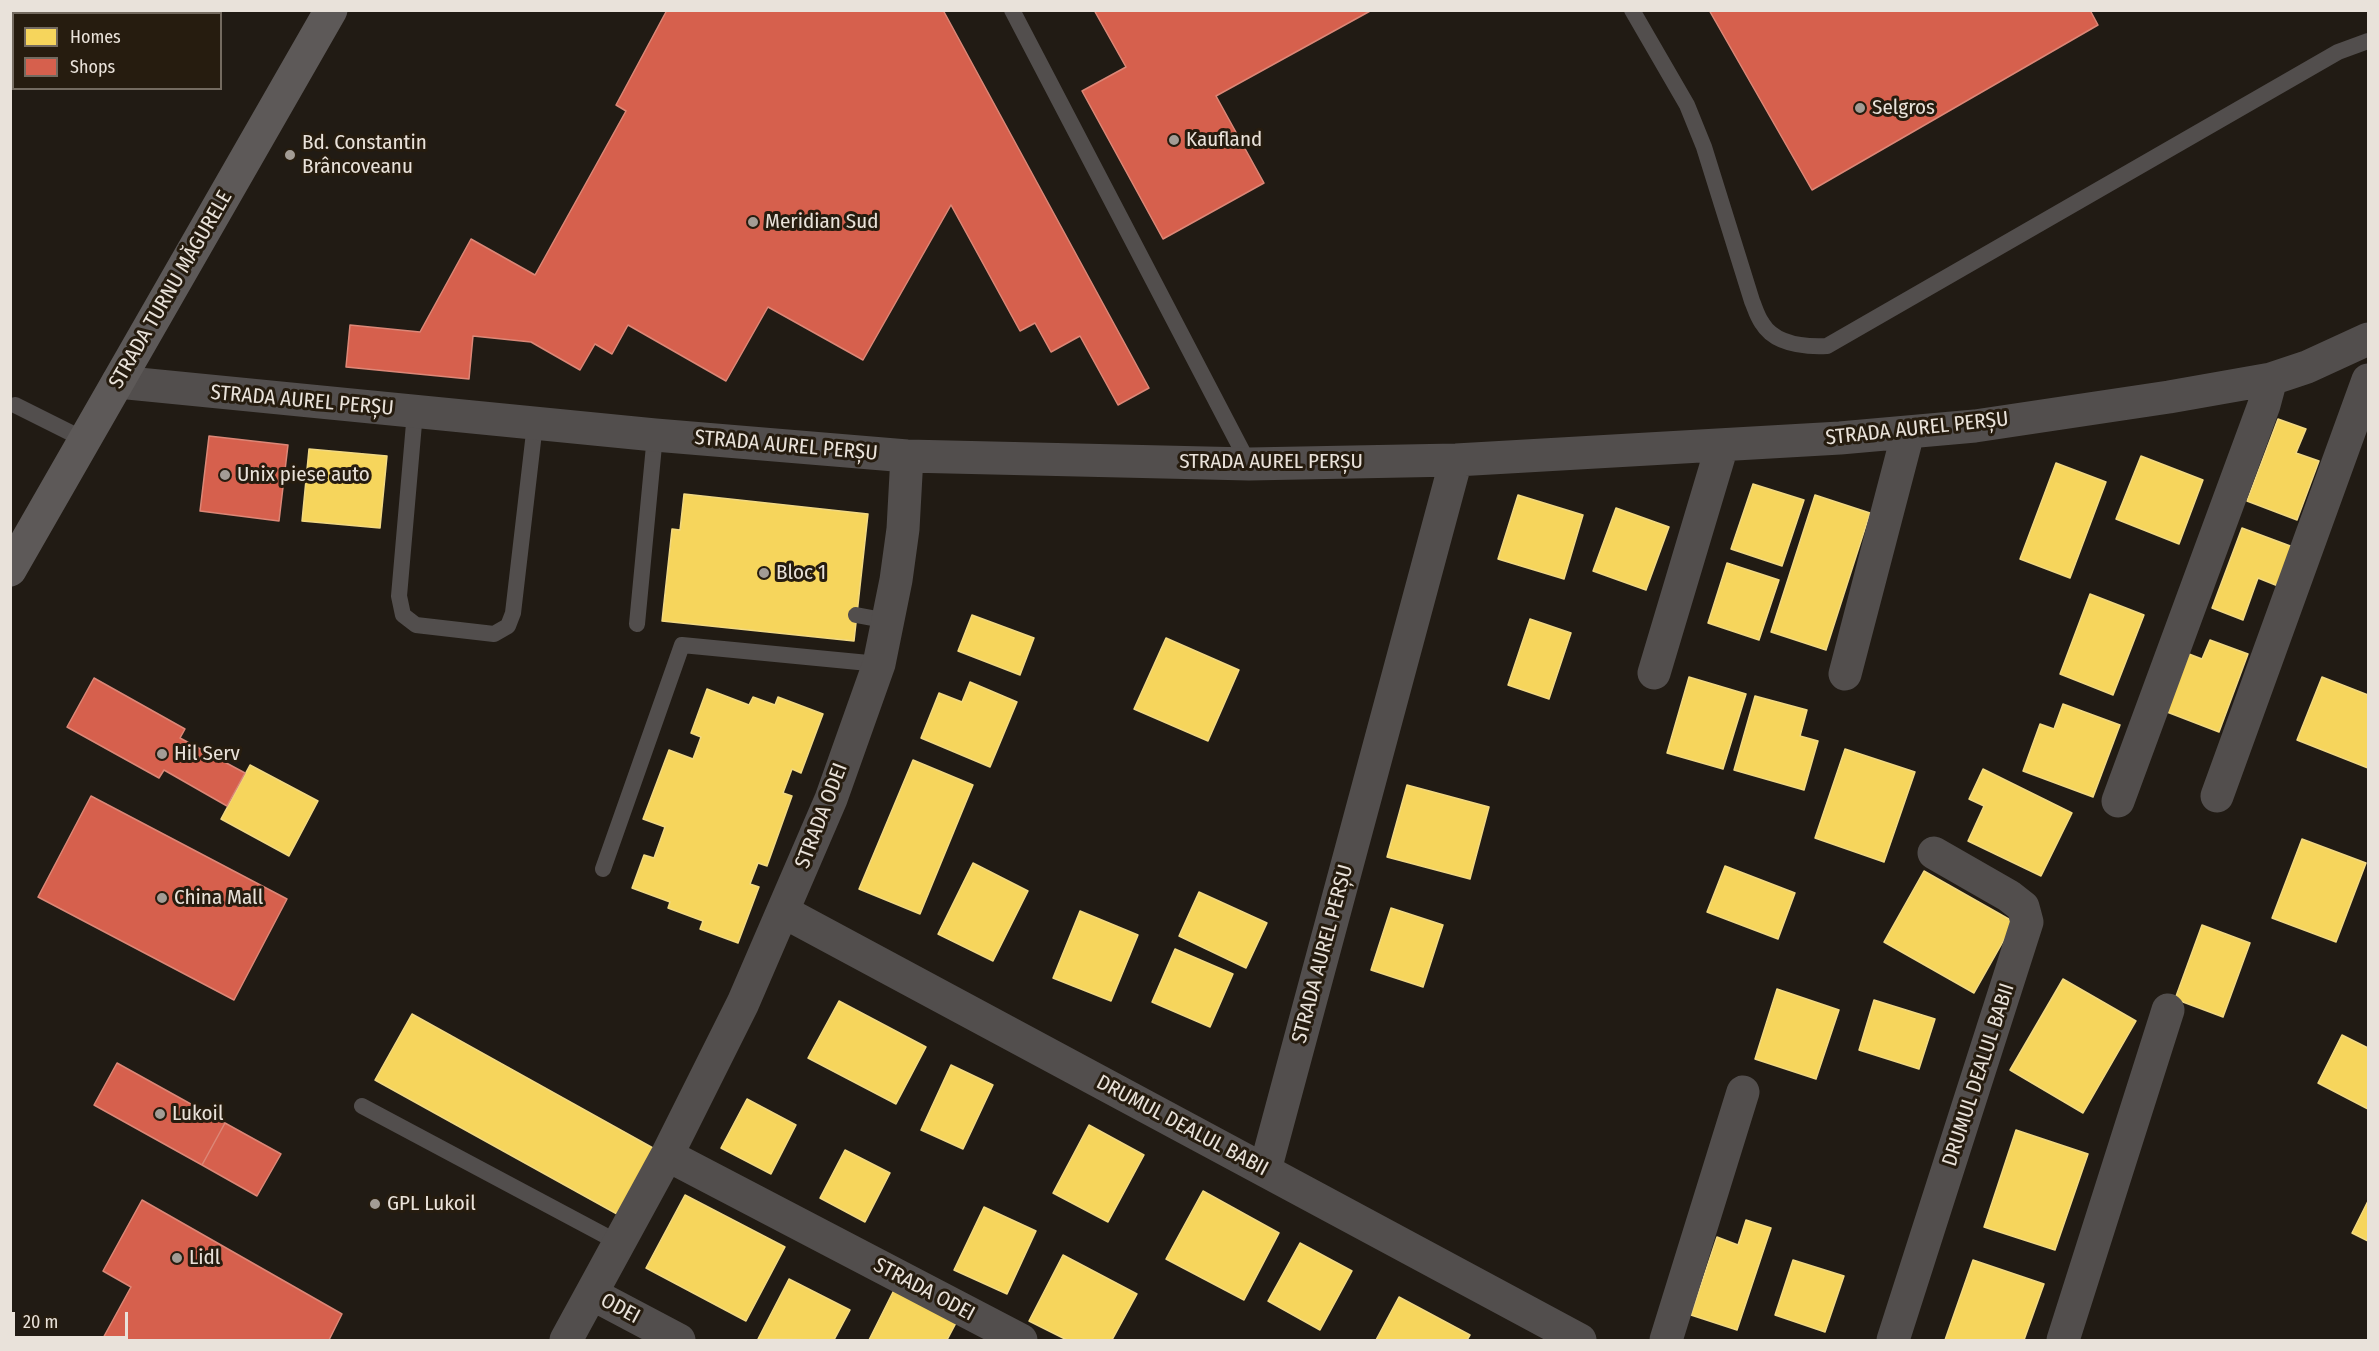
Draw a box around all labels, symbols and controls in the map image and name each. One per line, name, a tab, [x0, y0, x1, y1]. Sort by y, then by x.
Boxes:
legend	[12, 12, 222, 90]
text: Homes	[70, 26, 121, 48]
text: Shops	[70, 56, 115, 78]
place label: Selgros	[1872, 95, 1935, 121]
marker: Selgros	[1853, 101, 1867, 115]
place label: Kaufland	[1186, 127, 1262, 153]
place label: Bd. Constantin Brâncoveanu	[302, 130, 427, 180]
marker: Kaufland	[1167, 133, 1181, 147]
marker: Bd. Constantin Brâncoveanu	[283, 148, 297, 162]
street label: STRADA TURNU MĂGURELE	[104, 187, 238, 393]
place label: Meridian Sud	[765, 209, 878, 235]
marker: Meridian Sud	[746, 215, 760, 229]
street label: STRADA AUREL PERȘU	[209, 380, 395, 422]
street label: STRADA AUREL PERȘU	[1824, 407, 2010, 451]
street label: STRADA AUREL PERȘU	[693, 425, 879, 467]
street label: STRADA AUREL PERȘU	[1179, 449, 1363, 475]
place label: Unix piese auto	[237, 462, 370, 488]
marker: Unix piese auto	[218, 468, 232, 482]
place label: Bloc 1	[776, 560, 826, 586]
marker: Bloc 1	[757, 566, 771, 580]
place label: Hil Serv	[174, 741, 240, 767]
marker: Hil Serv	[155, 747, 169, 761]
street label: STRADA ODEI	[790, 760, 854, 872]
street label: STRADA AUREL PERȘU	[1287, 862, 1359, 1046]
place label: China Mall	[174, 885, 263, 911]
marker: China Mall	[155, 891, 169, 905]
street label: DRUMUL DEALUL BABII	[1938, 980, 2020, 1170]
street label: DRUMUL DEALUL BABII	[1092, 1070, 1272, 1182]
place label: Lukoil	[172, 1101, 223, 1127]
marker: Lukoil	[153, 1107, 167, 1121]
place label: GPL Lukoil	[387, 1191, 476, 1217]
marker: GPL Lukoil	[368, 1197, 382, 1211]
place label: Lidl	[189, 1245, 220, 1271]
marker: Lidl	[170, 1251, 184, 1265]
street label: STRADA ODEI	[869, 1253, 979, 1327]
street label: ODEI	[596, 1288, 644, 1330]
scale bar	[15, 1300, 130, 1338]
text: 20 m	[23, 1311, 58, 1333]

